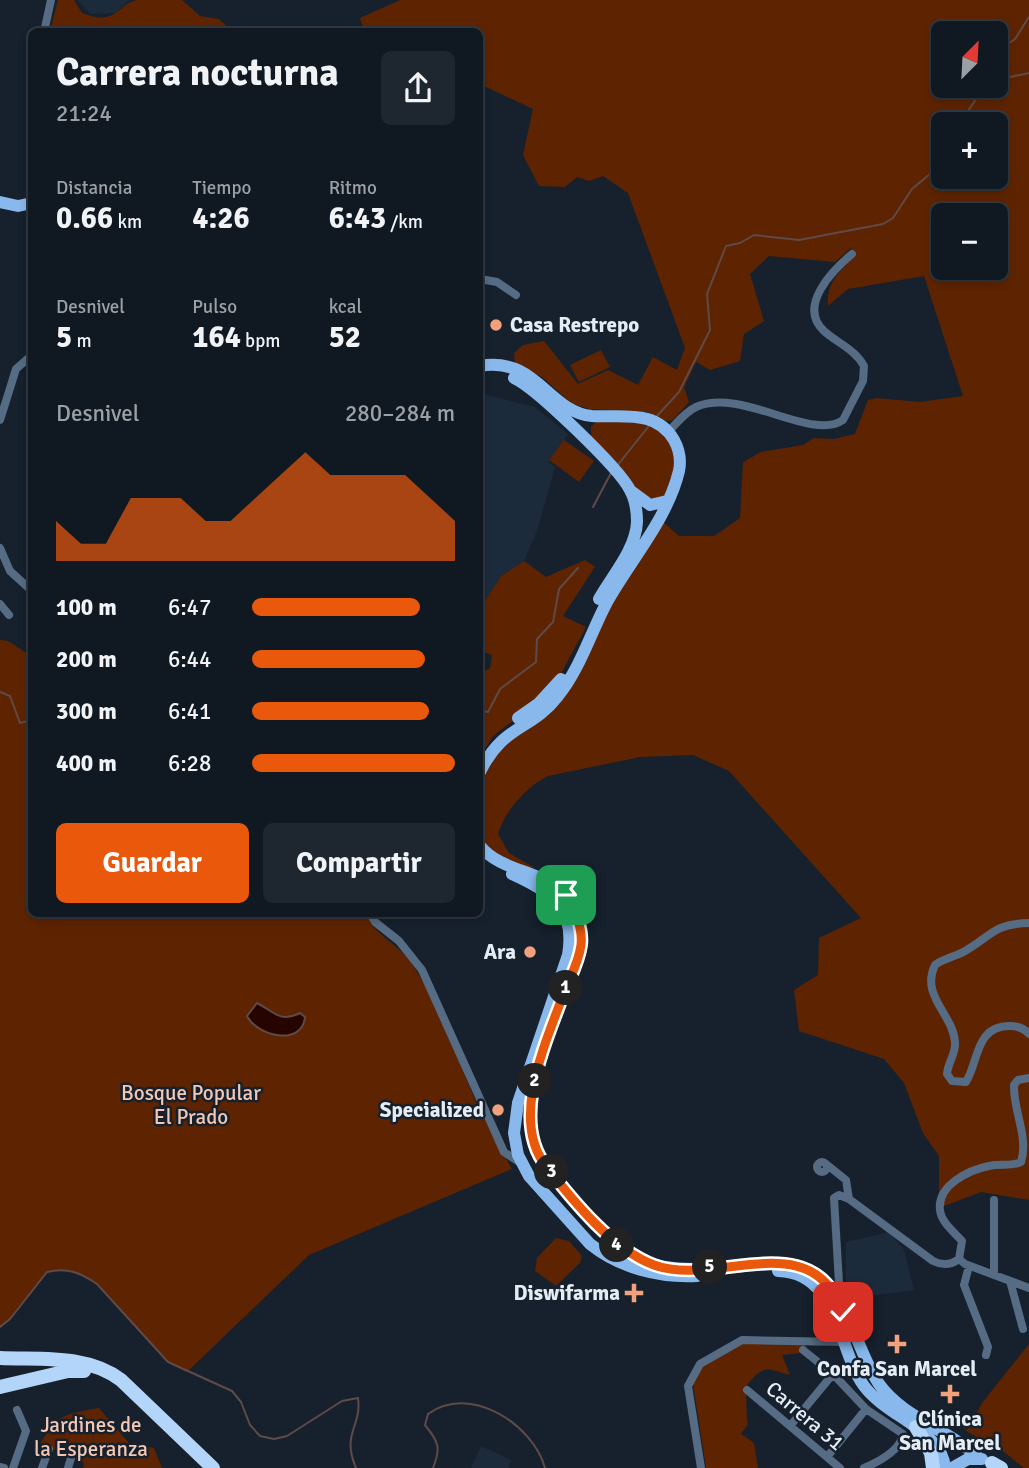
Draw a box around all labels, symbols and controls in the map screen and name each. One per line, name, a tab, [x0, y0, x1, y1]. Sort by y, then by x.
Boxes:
north arrow	[931, 21, 1008, 98]
map controls	[931, 21, 1008, 280]
text: Carrera nocturna	[56, 49, 339, 96]
button: share	[381, 51, 455, 125]
text: 21:24	[56, 99, 112, 128]
button: +	[931, 112, 1008, 189]
text: Distancia	[56, 176, 132, 200]
text: Tiempo	[192, 176, 251, 200]
text: Ritmo	[329, 176, 377, 200]
text: 0.66	[56, 200, 113, 237]
text: 4:26	[192, 200, 250, 237]
text: 6:43	[329, 200, 386, 237]
button: −	[931, 203, 1008, 280]
text: km	[113, 210, 142, 234]
text: /km	[386, 210, 423, 234]
text: Desnivel	[56, 295, 125, 319]
text: Pulso	[192, 295, 237, 319]
text: kcal	[329, 295, 362, 319]
place label: Casa Restrepo	[510, 312, 639, 338]
marker: Casa Restrepo	[488, 317, 504, 333]
text: 5	[56, 319, 72, 356]
text: 164	[192, 319, 241, 356]
text: 52	[329, 319, 361, 356]
text: m	[72, 329, 92, 353]
text: bpm	[241, 329, 280, 353]
text: Desnivel	[56, 399, 139, 428]
text: 280–284 m	[345, 399, 455, 428]
text: 100 m	[56, 593, 117, 622]
text: 6:47	[168, 593, 211, 622]
text: 200 m	[56, 645, 117, 674]
text: 6:44	[168, 645, 211, 674]
text: 300 m	[56, 697, 117, 726]
text: 6:41	[168, 697, 211, 726]
text: 400 m	[56, 749, 117, 778]
text: 6:28	[168, 749, 211, 778]
button: Guardar	[56, 823, 249, 903]
button: Compartir	[263, 823, 455, 903]
pin	[536, 865, 596, 925]
icon: arrive	[547, 876, 585, 914]
place label: Ara	[484, 939, 516, 965]
marker: Ara	[522, 944, 538, 960]
pin: 1	[548, 970, 584, 1006]
text: 1	[560, 975, 571, 999]
pin: 2	[518, 1064, 552, 1098]
text: 2	[529, 1068, 540, 1092]
park label: Bosque Popular El Prado	[121, 1080, 261, 1130]
place label: Specialized	[380, 1097, 484, 1123]
marker: Specialized	[490, 1102, 506, 1118]
pin: 3	[534, 1154, 570, 1190]
text: 3	[546, 1159, 557, 1183]
pin: 4	[600, 1228, 634, 1262]
text: 4	[611, 1232, 622, 1256]
pin: 5	[692, 1250, 728, 1284]
text: 5	[704, 1254, 715, 1278]
place label: Diswifarma	[514, 1280, 620, 1306]
pin	[813, 1282, 873, 1342]
marker: Diswifarma	[626, 1285, 642, 1301]
icon: check	[824, 1293, 862, 1331]
marker: Confa San Marcel	[887, 1334, 907, 1354]
place label: Confa San Marcel	[817, 1356, 977, 1382]
street label: Carrera 31	[761, 1376, 849, 1456]
marker: Clínica San Marcel	[940, 1384, 960, 1404]
place label: Clínica San Marcel	[899, 1406, 1001, 1456]
park label: Jardines de la Esperanza	[34, 1412, 148, 1462]

